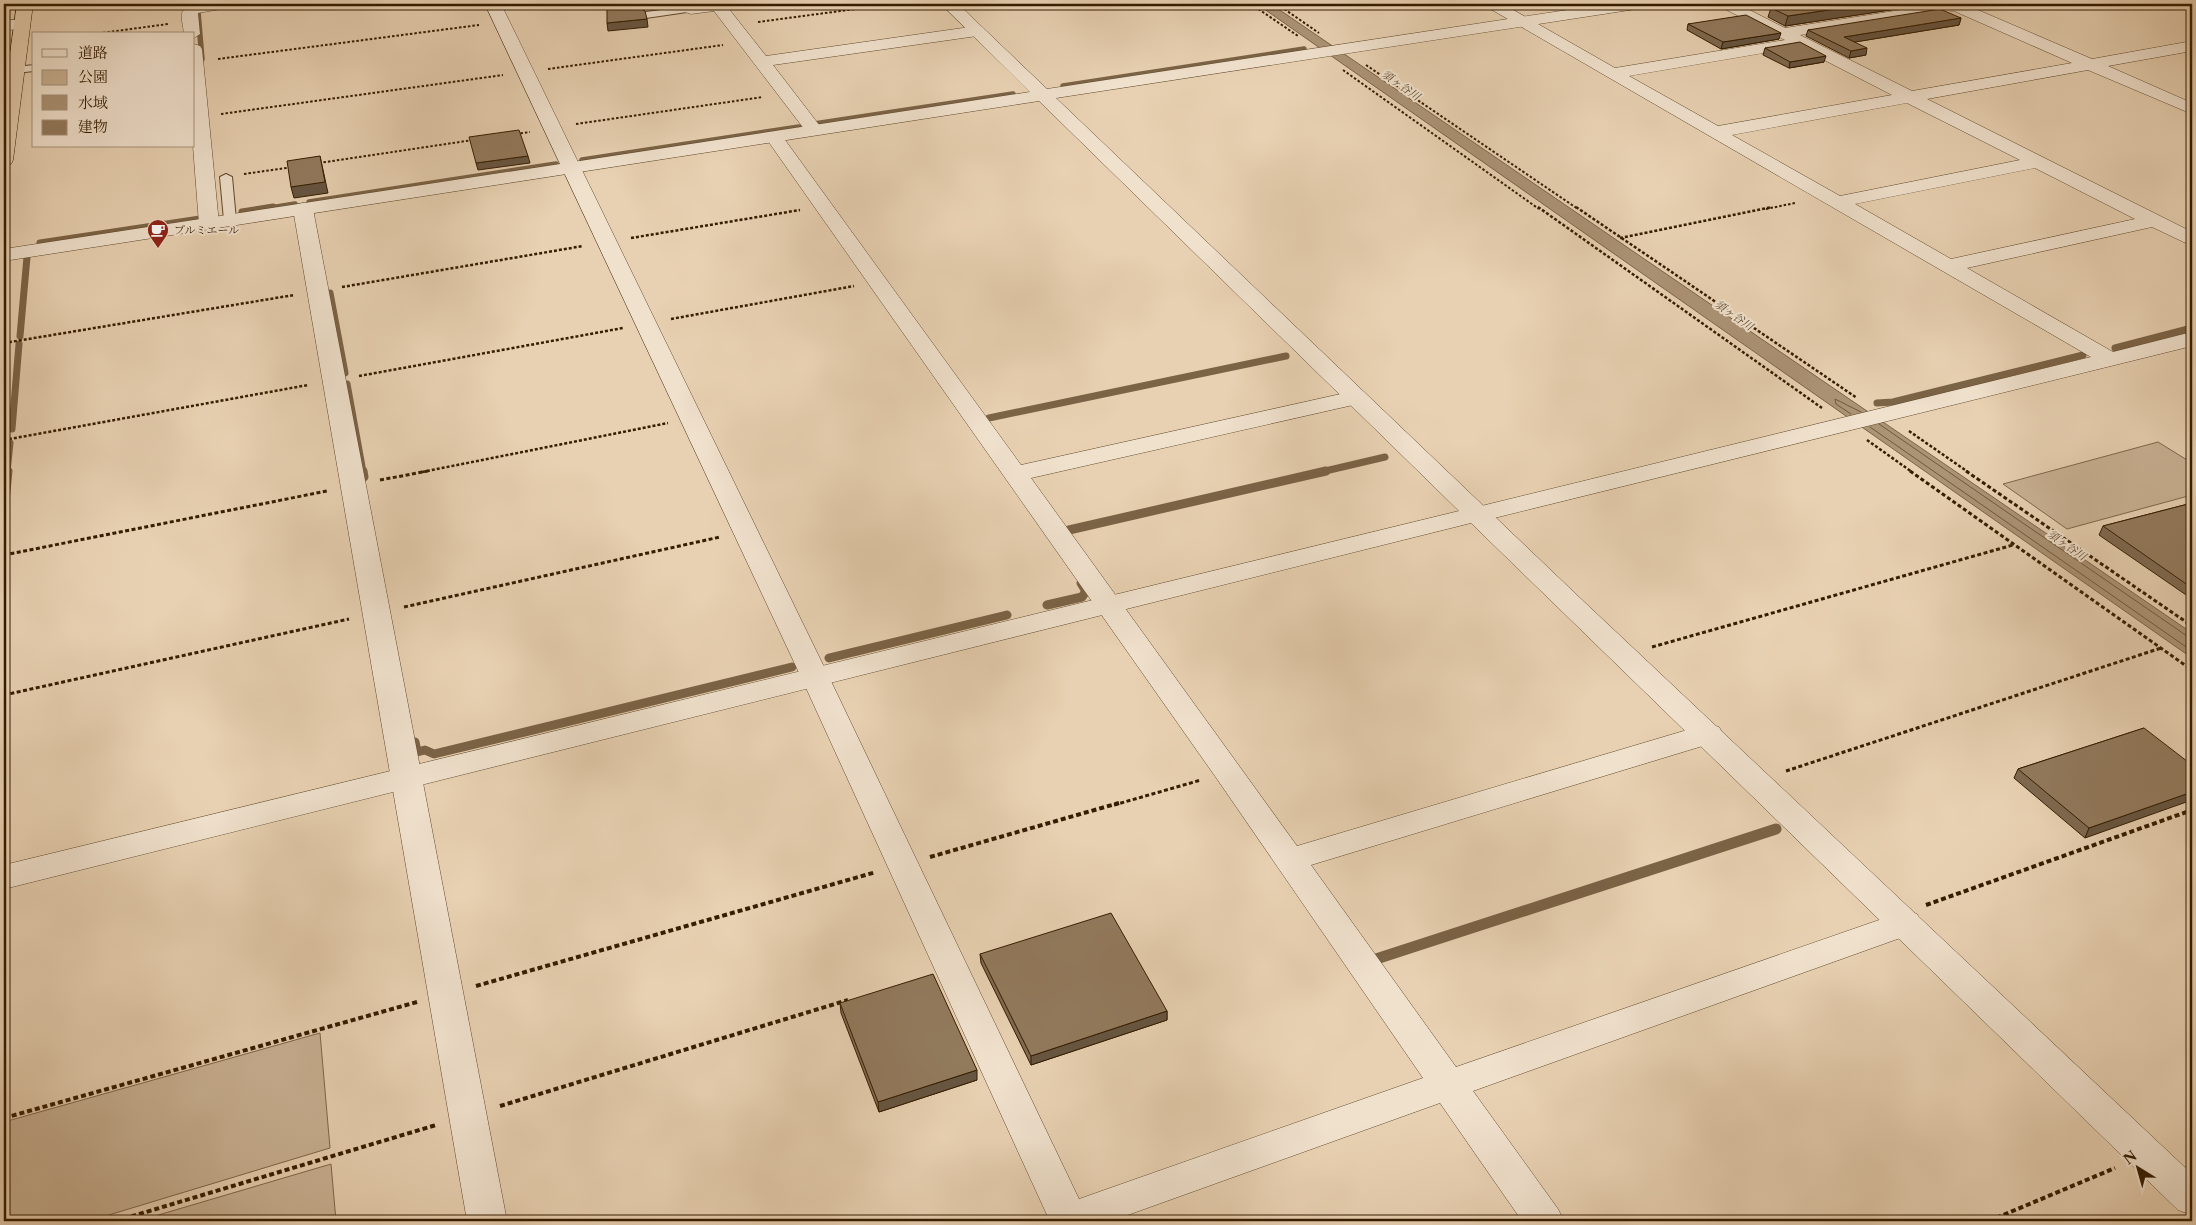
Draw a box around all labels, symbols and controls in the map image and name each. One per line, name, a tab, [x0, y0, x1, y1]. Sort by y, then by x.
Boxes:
legend	[32, 32, 195, 148]
text: 道路	[78, 43, 108, 62]
text: 公園	[78, 67, 108, 86]
water label: 須ヶ谷川	[1379, 67, 1424, 104]
text: 水域	[78, 93, 108, 112]
text: 建物	[78, 117, 108, 136]
cafe icon: プルミエール	[146, 218, 170, 249]
place label: プルミエール	[174, 223, 239, 237]
water label: 須ヶ谷川	[1712, 297, 1757, 334]
water label: 須ヶ谷川	[2045, 527, 2090, 564]
north arrow	[2114, 1142, 2164, 1192]
text: N	[2120, 1147, 2140, 1168]

